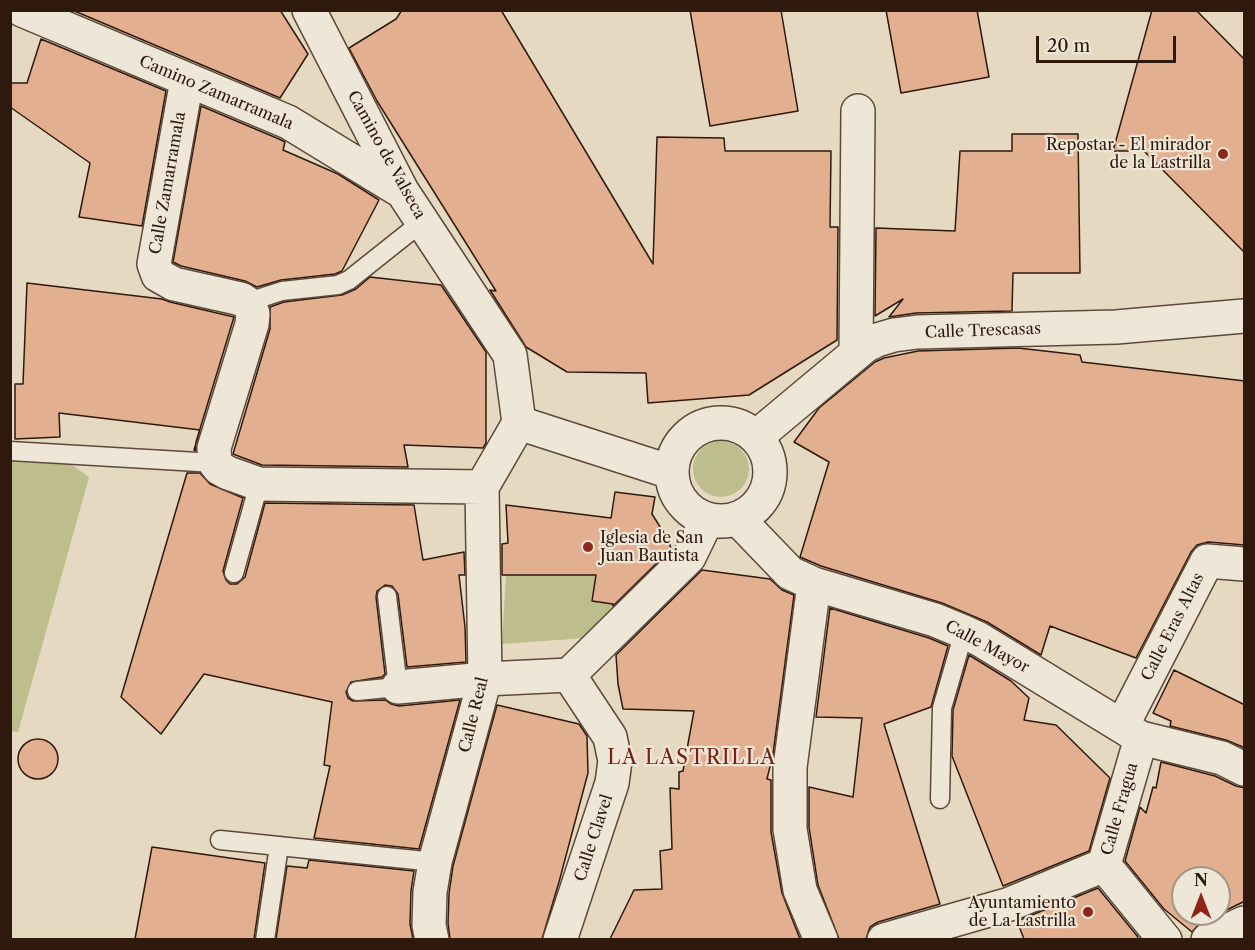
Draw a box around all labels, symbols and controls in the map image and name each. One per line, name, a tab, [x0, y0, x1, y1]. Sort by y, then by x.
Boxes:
scale bar	[1039, 24, 1178, 62]
text: 20 m	[1047, 35, 1090, 57]
street label: Camino Zamarramala	[136, 52, 296, 134]
street label: Camino de Valseca	[343, 88, 429, 222]
street label: Calle Zamarramala	[146, 110, 190, 256]
place label: Repostar - El mirador de la Lastrilla	[1046, 135, 1211, 173]
marker: Repostar - El mirador de la Lastrilla	[1216, 147, 1230, 161]
street label: Calle Trescasas	[925, 319, 1041, 343]
place label: Iglesia de San Juan Bautista	[600, 528, 703, 566]
marker: Iglesia de San Juan Bautista	[581, 540, 595, 554]
street label: Calle Eras Altas	[1138, 570, 1208, 684]
street label: Calle Mayor	[942, 617, 1032, 677]
street label: Calle Real	[455, 675, 493, 755]
district label: LA LASTRILLA	[607, 746, 777, 770]
street label: Calle Fragua	[1098, 760, 1142, 858]
street label: Calle Clavel	[571, 792, 617, 884]
north arrow	[1171, 866, 1231, 926]
text: N	[1194, 870, 1208, 890]
place label: Ayuntamiento de La Lastrilla	[968, 893, 1076, 931]
marker: Ayuntamiento de La Lastrilla	[1081, 905, 1095, 919]

